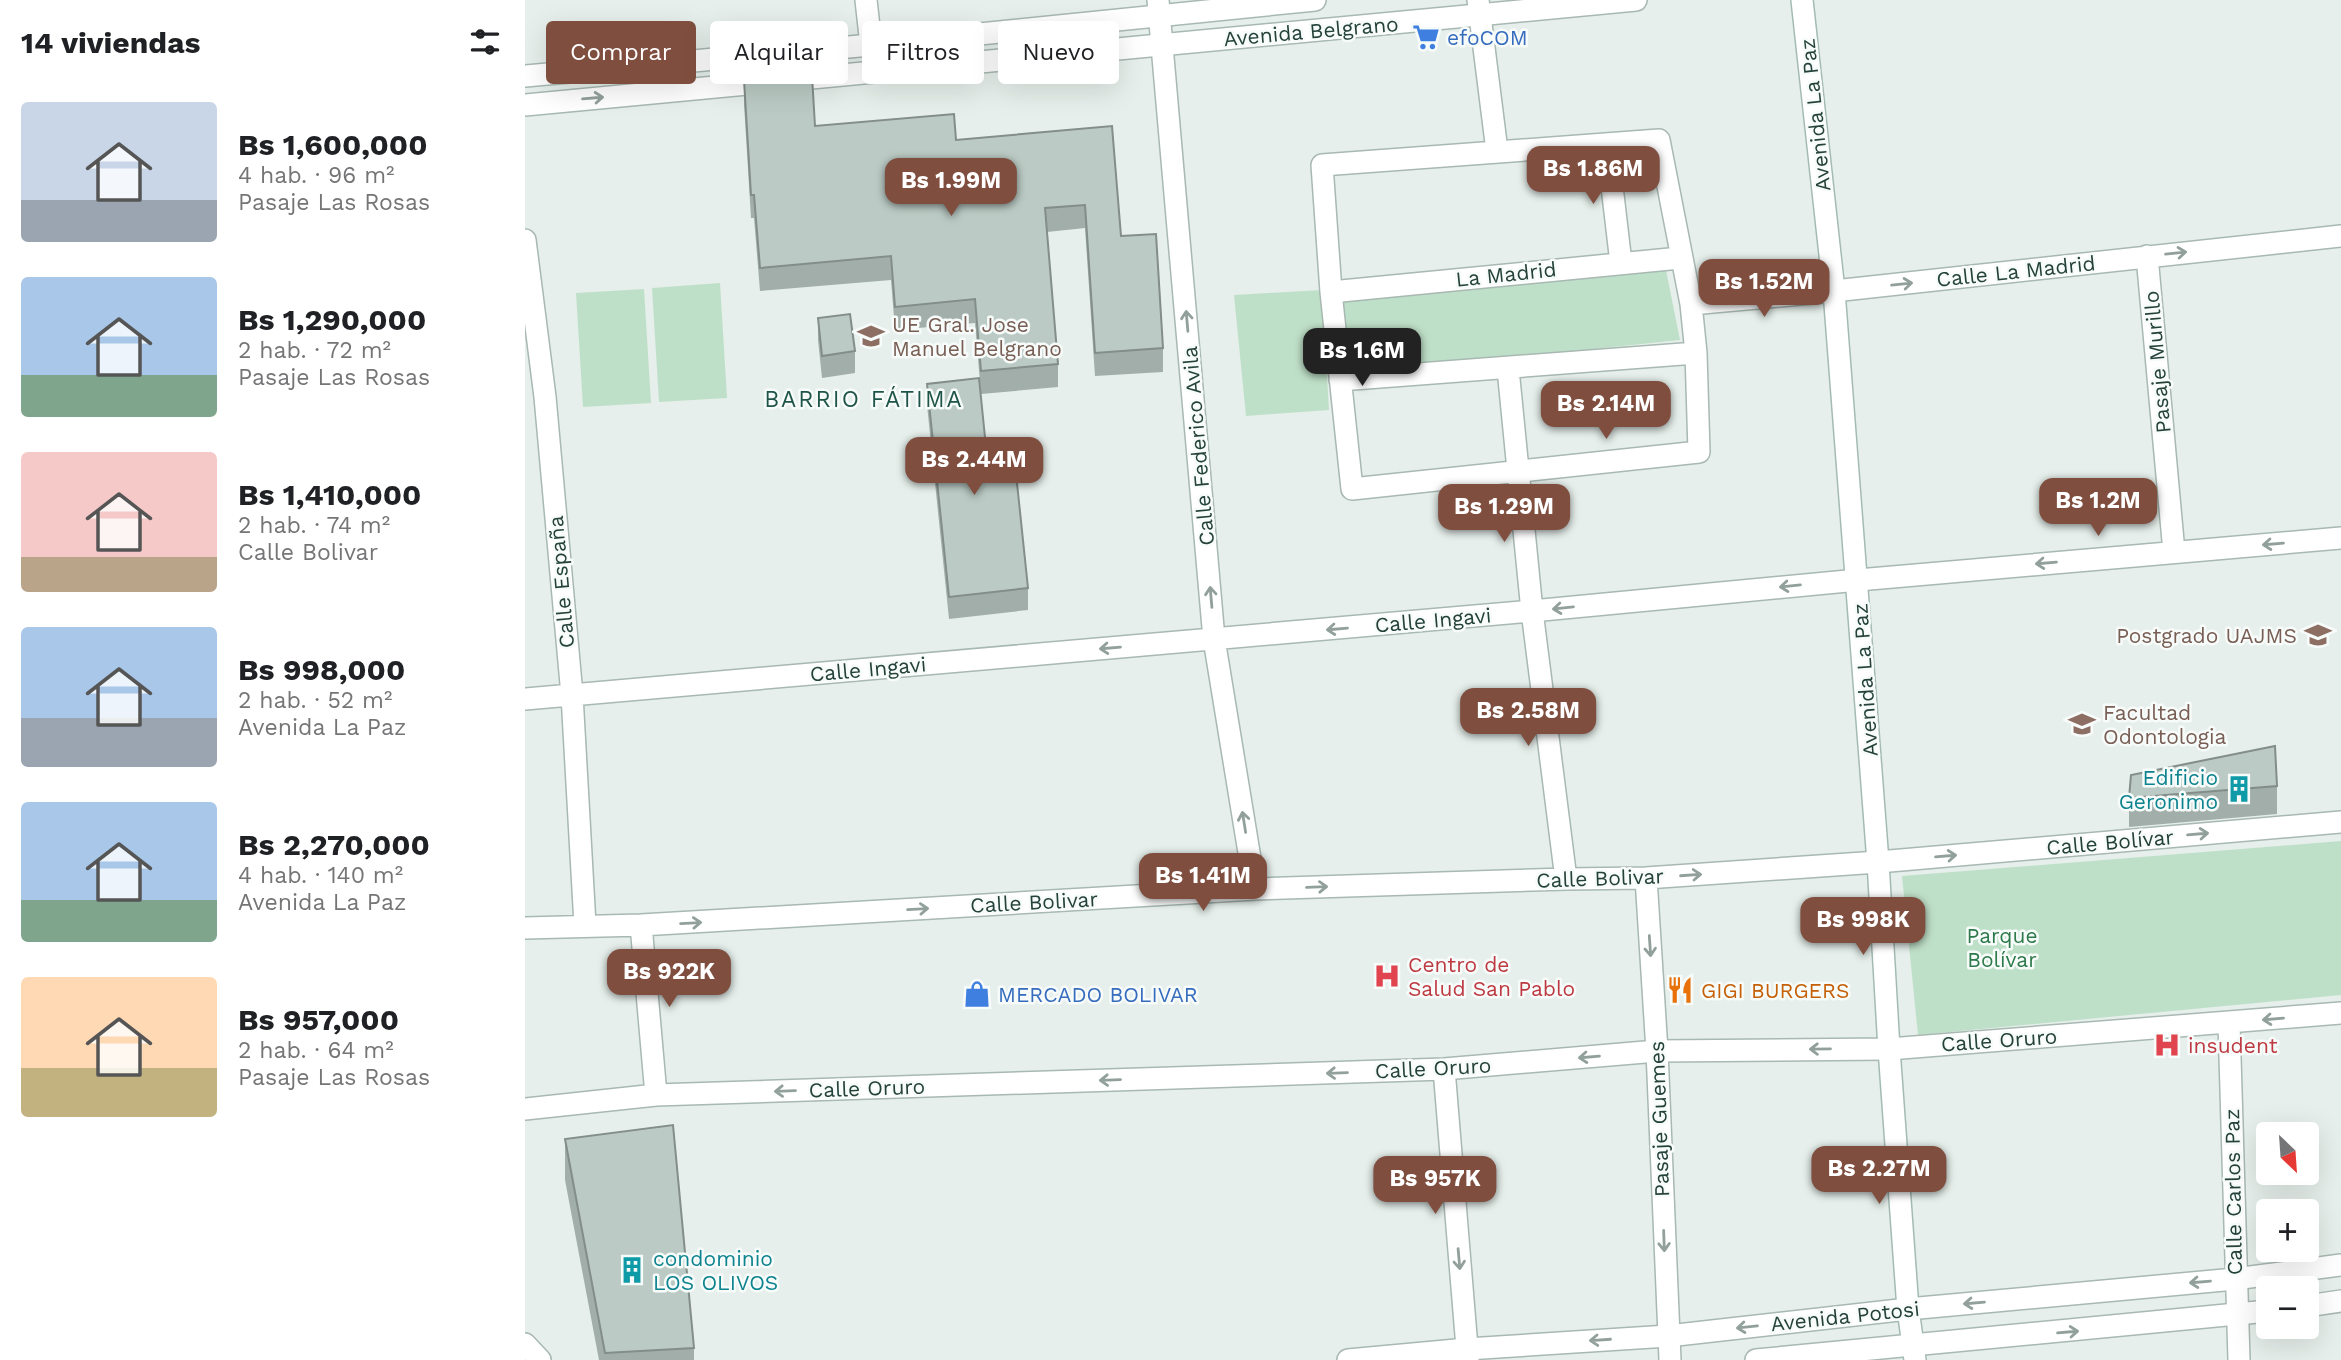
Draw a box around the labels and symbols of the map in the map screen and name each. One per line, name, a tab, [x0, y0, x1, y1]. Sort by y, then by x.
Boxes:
street label: Avenida Belgrano	[1222, 11, 1400, 51]
supermarket icon: efoCOM	[1411, 22, 1441, 52]
place label: efoCOM	[1447, 25, 1528, 50]
street label: Avenida La Paz	[1795, 37, 1835, 193]
one-way arrow	[581, 91, 604, 104]
pin: Bs 1.86M	[1521, 146, 1665, 206]
pin: Bs 1.99M	[879, 158, 1023, 218]
one-way arrow	[2165, 247, 2187, 260]
street label: Calle La Madrid	[1935, 250, 2097, 292]
street label: La Madrid	[1454, 256, 1558, 292]
pin: Bs 1.52M	[1692, 260, 1836, 319]
one-way arrow	[1890, 277, 1912, 290]
street label: Pasaje Murillo	[2138, 290, 2176, 434]
one-way arrow	[1180, 311, 1193, 333]
place label: UE Gral. Jose Manuel Belgrano	[892, 312, 1062, 361]
school or university icon: UE Gral. Jose Manuel Belgrano	[856, 321, 886, 351]
pin: Bs 1.6M	[1297, 328, 1427, 388]
street label: Calle Federico Avila	[1177, 345, 1219, 547]
pin: Bs 2.14M	[1534, 382, 1678, 441]
district label: BARRIO FÁTIMA	[764, 386, 964, 413]
pin: Bs 2.44M	[902, 438, 1046, 497]
pin: Bs 1.2M	[2033, 478, 2163, 538]
pin: Bs 1.29M	[1432, 484, 1576, 544]
street label: Calle España	[543, 515, 579, 649]
one-way arrow	[2262, 538, 2285, 551]
one-way arrow	[2036, 557, 2058, 570]
one-way arrow	[1779, 580, 1802, 593]
one-way arrow	[1204, 586, 1217, 609]
street label: Calle Ingavi	[1374, 602, 1492, 638]
one-way arrow	[1553, 602, 1575, 615]
street label: Avenida La Paz	[1847, 603, 1883, 757]
school or university icon: Postgrado UAJMS	[2303, 620, 2333, 650]
one-way arrow	[1326, 622, 1349, 635]
place label: Postgrado UAJMS	[2116, 623, 2297, 648]
one-way arrow	[1099, 642, 1122, 655]
street label: Calle Ingavi	[809, 651, 927, 687]
pin: Bs 2.58M	[1456, 688, 1600, 748]
place label: Facultad Odontologia	[2103, 700, 2227, 749]
school or university icon: Facultad Odontologia	[2067, 709, 2097, 739]
place label: Edificio Geronimo	[2119, 765, 2218, 814]
building icon: Edificio Geronimo	[2224, 774, 2254, 804]
one-way arrow	[1237, 811, 1250, 834]
street label: Calle Bolívar	[2045, 824, 2175, 860]
one-way arrow	[2186, 827, 2208, 840]
one-way arrow	[1935, 849, 1957, 862]
pin: Bs 1.41M	[1131, 853, 1275, 913]
street label: Calle Bolivar	[1536, 863, 1665, 893]
one-way arrow	[1679, 868, 1702, 881]
one-way arrow	[1305, 881, 1328, 894]
street label: Calle Bolivar	[970, 886, 1099, 918]
pin: Bs 998K	[1798, 898, 1928, 957]
one-way arrow	[906, 902, 929, 915]
one-way arrow	[679, 916, 702, 929]
park label: Parque Bolívar	[1966, 923, 2038, 972]
one-way arrow	[1644, 935, 1657, 957]
pin: Bs 922K	[604, 950, 734, 1009]
place label: Centro de Salud San Pablo	[1408, 952, 1575, 1001]
hospital icon: Centro de Salud San Pablo	[1372, 961, 1402, 991]
restaurant icon: GIGI BURGERS	[1665, 975, 1695, 1005]
place label: GIGI BURGERS	[1701, 978, 1849, 1003]
shop icon: MERCADO BOLIVAR	[962, 979, 992, 1009]
place label: MERCADO BOLIVAR	[998, 982, 1198, 1007]
one-way arrow	[2262, 1013, 2285, 1026]
street label: Calle Oruro	[1940, 1023, 2058, 1057]
hospital icon: insudent	[2152, 1030, 2182, 1060]
place label: insudent	[2188, 1033, 2278, 1058]
street label: Pasaje Guemes	[1644, 1041, 1674, 1197]
one-way arrow	[1809, 1042, 1832, 1056]
one-way arrow	[1578, 1051, 1601, 1064]
street label: Calle Oruro	[1374, 1052, 1492, 1084]
one-way arrow	[1326, 1066, 1349, 1079]
street label: Calle Oruro	[808, 1073, 926, 1103]
one-way arrow	[1099, 1073, 1122, 1087]
one-way arrow	[774, 1084, 797, 1097]
street label: Calle Carlos Paz	[2219, 1109, 2247, 1275]
north arrow	[2256, 1122, 2319, 1185]
pin: Bs 2.27M	[1807, 1146, 1951, 1206]
pin: Bs 957K	[1370, 1156, 1500, 1216]
one-way arrow	[1658, 1230, 1671, 1253]
place label: condominio LOS OLIVOS	[653, 1246, 778, 1295]
one-way arrow	[1453, 1247, 1466, 1270]
building icon: condominio LOS OLIVOS	[617, 1255, 647, 1285]
one-way arrow	[2189, 1276, 2212, 1289]
street label: Avenida Potosi	[1769, 1296, 1921, 1336]
one-way arrow	[1963, 1297, 1986, 1310]
one-way arrow	[1737, 1321, 1759, 1334]
one-way arrow	[2056, 1325, 2079, 1338]
one-way arrow	[1589, 1334, 1612, 1347]

